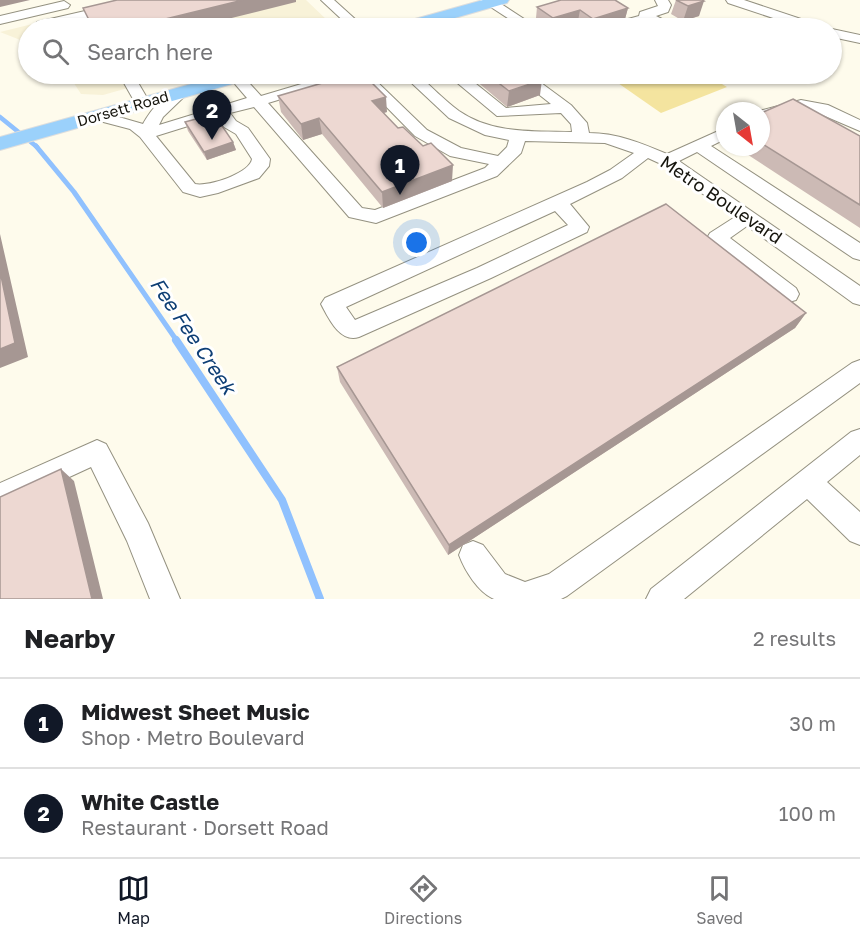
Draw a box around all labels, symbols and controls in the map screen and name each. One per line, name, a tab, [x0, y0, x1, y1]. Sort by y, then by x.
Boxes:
search box	[18, 18, 842, 84]
icon: search	[39, 35, 72, 68]
text: Search here	[87, 38, 213, 65]
street label: Dorsett Road	[75, 86, 171, 130]
pin: 2	[192, 90, 232, 140]
north arrow	[716, 102, 770, 156]
pin: 1	[380, 146, 420, 195]
street label: Metro Boulevard	[656, 150, 787, 248]
your location	[402, 228, 431, 257]
water label: Fee Fee Creek	[146, 273, 243, 401]
text: Nearby	[24, 623, 115, 654]
text: 2 results	[753, 626, 836, 650]
text: Midwest Sheet Music	[81, 698, 310, 725]
text: 1	[38, 711, 49, 735]
text: 30 m	[789, 711, 836, 735]
text: Shop · Metro Boulevard	[81, 725, 305, 749]
text: White Castle	[81, 788, 219, 815]
text: 2	[37, 801, 50, 825]
text: 100 m	[779, 801, 836, 825]
text: Restaurant · Dorsett Road	[81, 815, 329, 839]
tab: Map	[117, 872, 150, 928]
tab: Directions	[384, 872, 462, 928]
tab: Saved	[696, 872, 743, 928]

